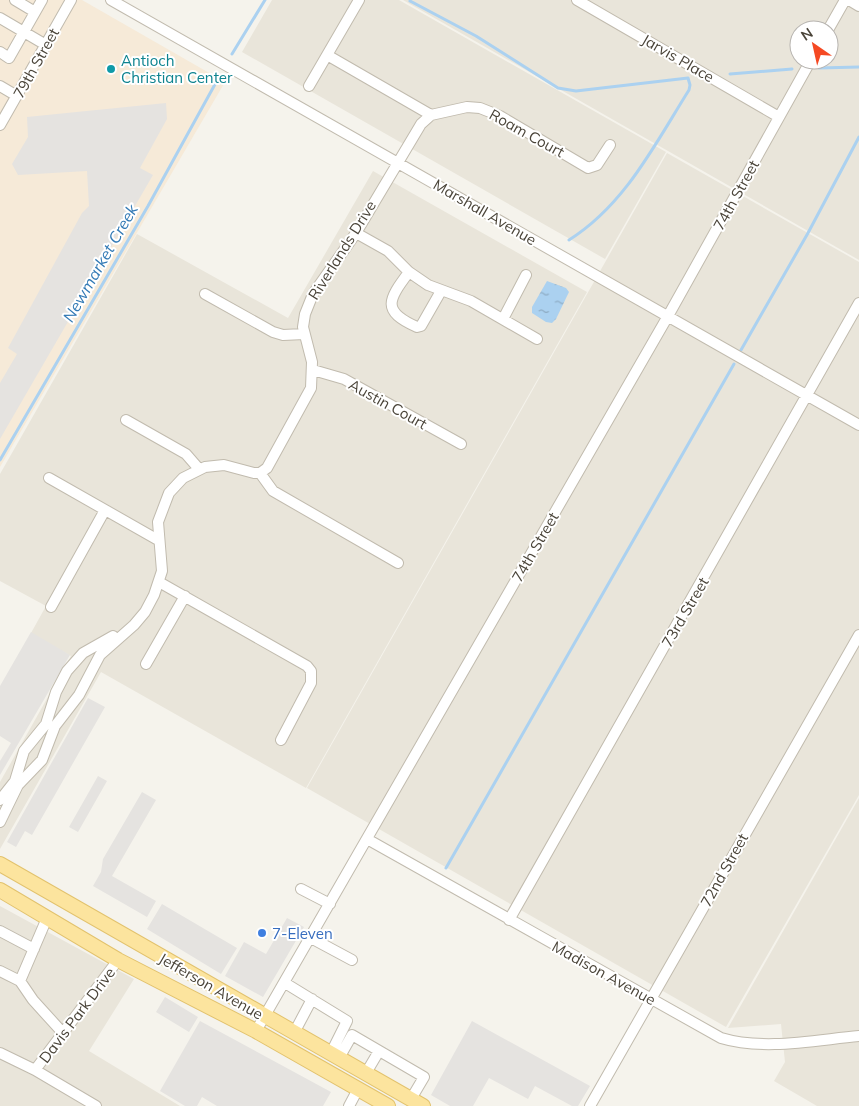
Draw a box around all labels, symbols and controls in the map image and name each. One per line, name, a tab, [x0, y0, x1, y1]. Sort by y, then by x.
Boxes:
north arrow	[789, 20, 839, 70]
text: N	[797, 24, 816, 45]
street label: 79th Street	[9, 25, 63, 101]
street label: Jarvis Place	[638, 30, 718, 86]
place label: Antioch Christian Center	[121, 51, 233, 87]
marker: Antioch Christian Center	[105, 63, 117, 75]
street label: Roam Court	[486, 105, 568, 161]
street label: 74th Street	[709, 157, 763, 233]
street label: Marshall Avenue	[430, 175, 540, 249]
street label: Riverlands Drive	[304, 197, 380, 303]
water label: Newmarket Creek	[58, 200, 142, 325]
street label: Austin Court	[346, 375, 430, 433]
street label: 74th Street	[507, 509, 563, 585]
street label: 73rd Street	[657, 574, 713, 650]
street label: 72nd Street	[696, 830, 752, 910]
place label: 7-Eleven	[272, 924, 333, 943]
marker: 7-Eleven	[256, 927, 268, 939]
street label: Madison Avenue	[549, 937, 659, 1009]
street label: Jefferson Avenue	[155, 948, 267, 1024]
street label: Davis Park Drive	[35, 963, 119, 1067]

